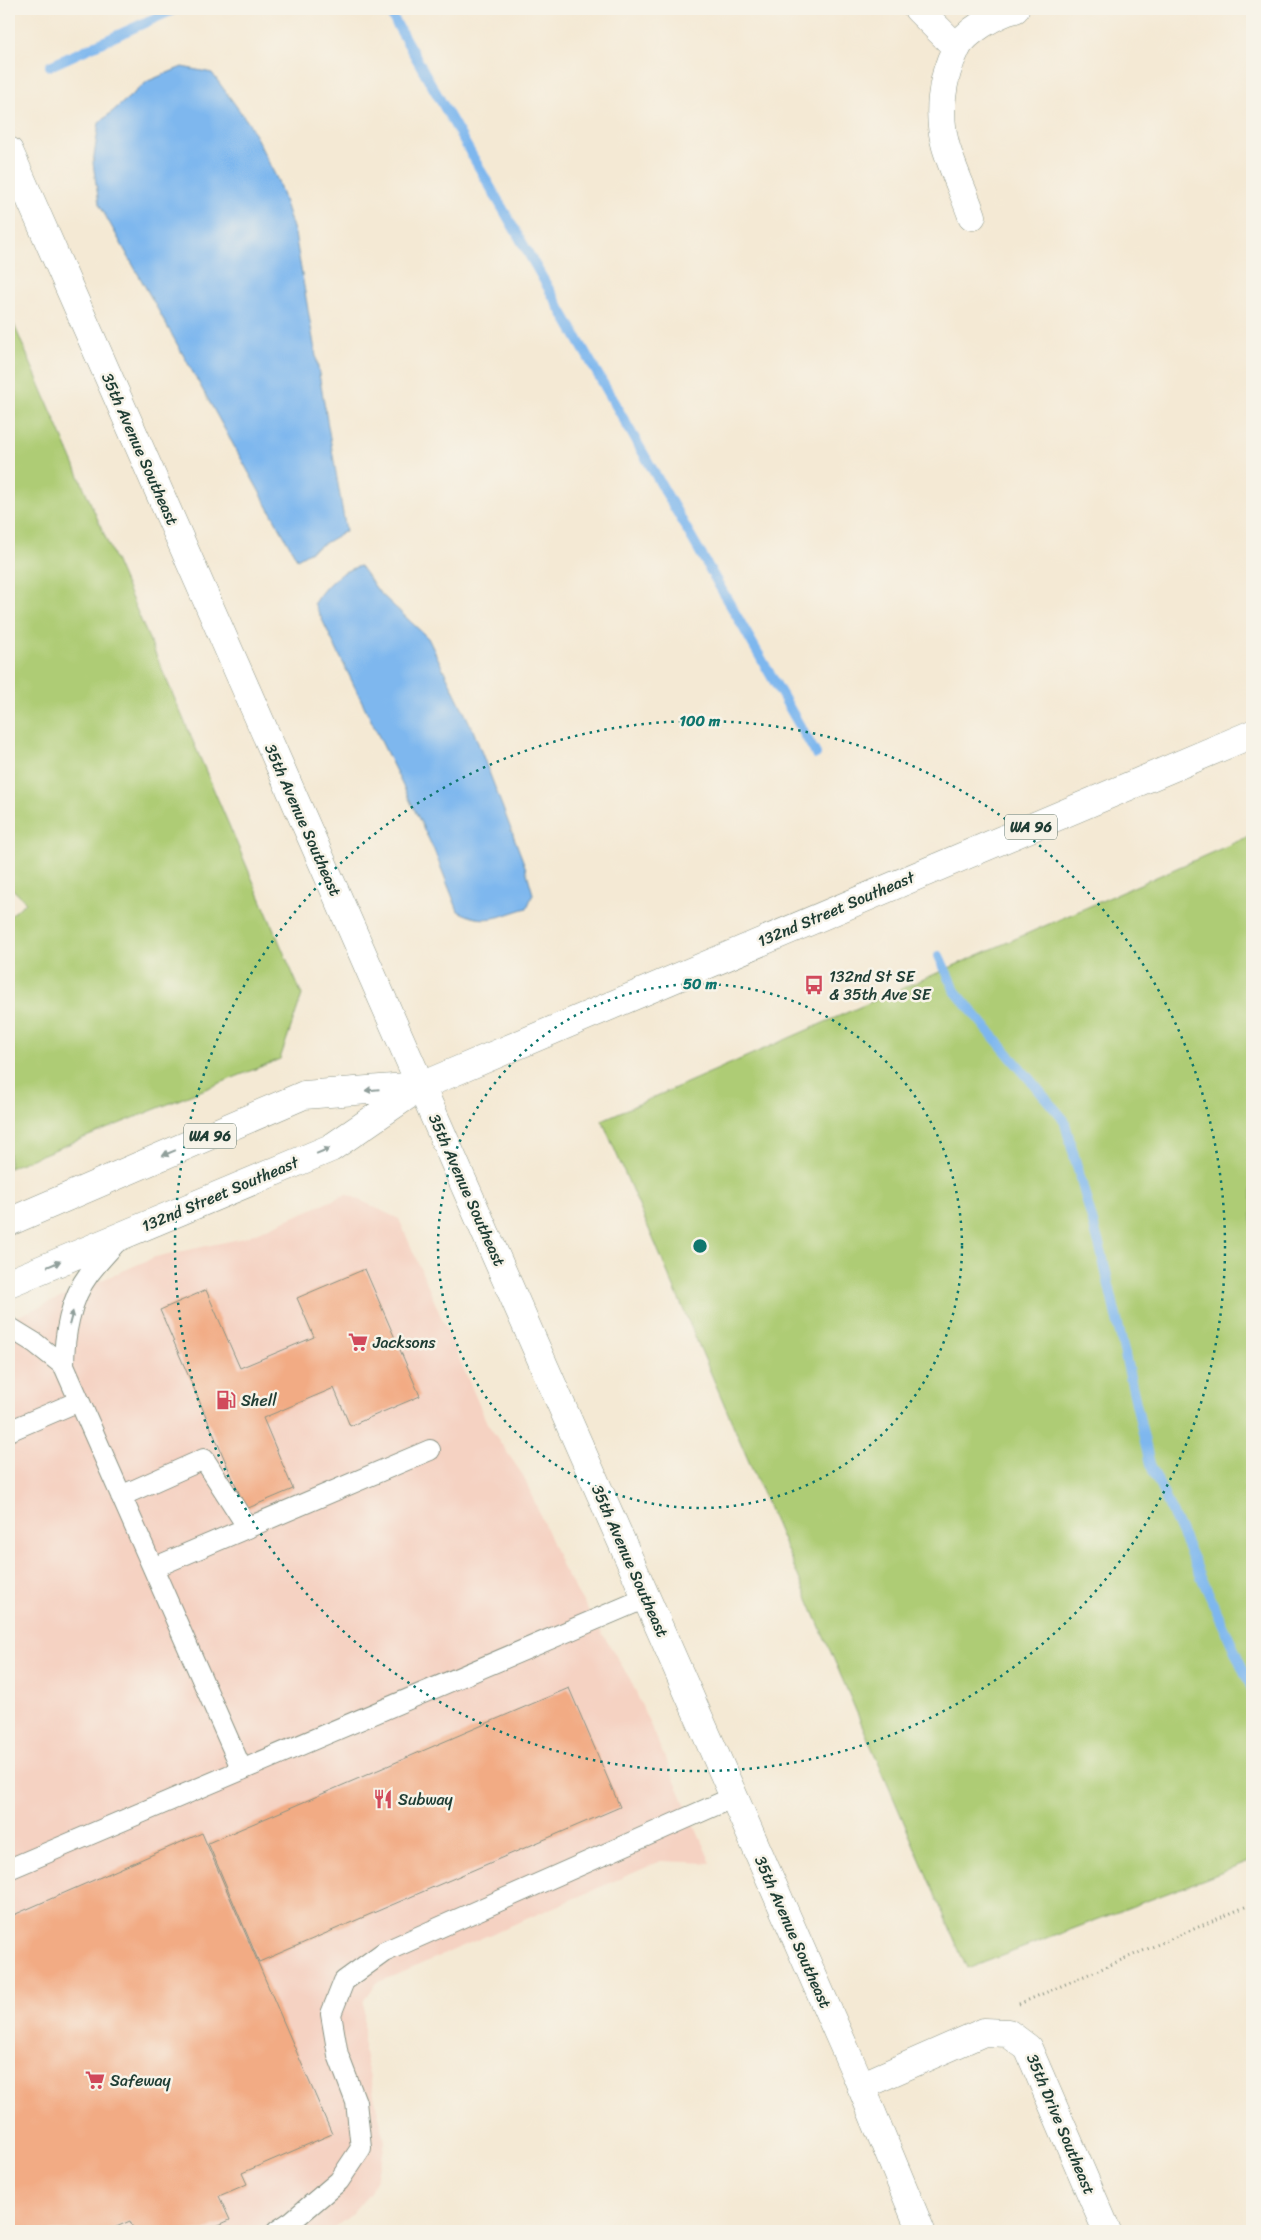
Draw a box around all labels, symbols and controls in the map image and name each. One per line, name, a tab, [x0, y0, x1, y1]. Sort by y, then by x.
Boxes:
street label: 35th Avenue Southeast	[93, 368, 187, 530]
text: 100 m	[680, 708, 721, 734]
street label: 35th Avenue Southeast	[256, 739, 350, 901]
road number: WA 96	[1005, 814, 1057, 840]
street label: 132nd Street Southeast	[753, 863, 920, 955]
place label: 132nd St SE & 35th Ave SE	[829, 962, 932, 1009]
text: 50 m	[683, 971, 718, 997]
bus stop icon: 132nd St SE & 35th Ave SE	[803, 974, 825, 996]
one-way arrow	[364, 1086, 380, 1094]
street label: 35th Avenue Southeast	[420, 1109, 514, 1271]
road number: WA 96	[184, 1124, 236, 1148]
one-way arrow	[316, 1147, 330, 1155]
street label: 132nd Street Southeast	[137, 1148, 304, 1240]
one-way arrow	[162, 1150, 176, 1158]
centre of rings	[691, 1237, 709, 1255]
one-way arrow	[46, 1260, 61, 1268]
one-way arrow	[67, 1310, 75, 1325]
place label: Jacksons	[372, 1328, 436, 1357]
supermarket icon: Jacksons	[347, 1331, 369, 1353]
place label: Shell	[241, 1386, 277, 1415]
fuel station icon: Shell	[215, 1389, 237, 1411]
street label: 35th Avenue Southeast	[583, 1480, 677, 1642]
place label: Subway	[398, 1785, 453, 1814]
restaurant icon: Subway	[372, 1788, 394, 1810]
street label: 35th Avenue Southeast	[746, 1851, 840, 2013]
street label: 35th Drive Southeast	[1018, 2049, 1104, 2199]
place label: Safeway	[110, 2066, 171, 2095]
supermarket icon: Safeway	[84, 2069, 106, 2091]

